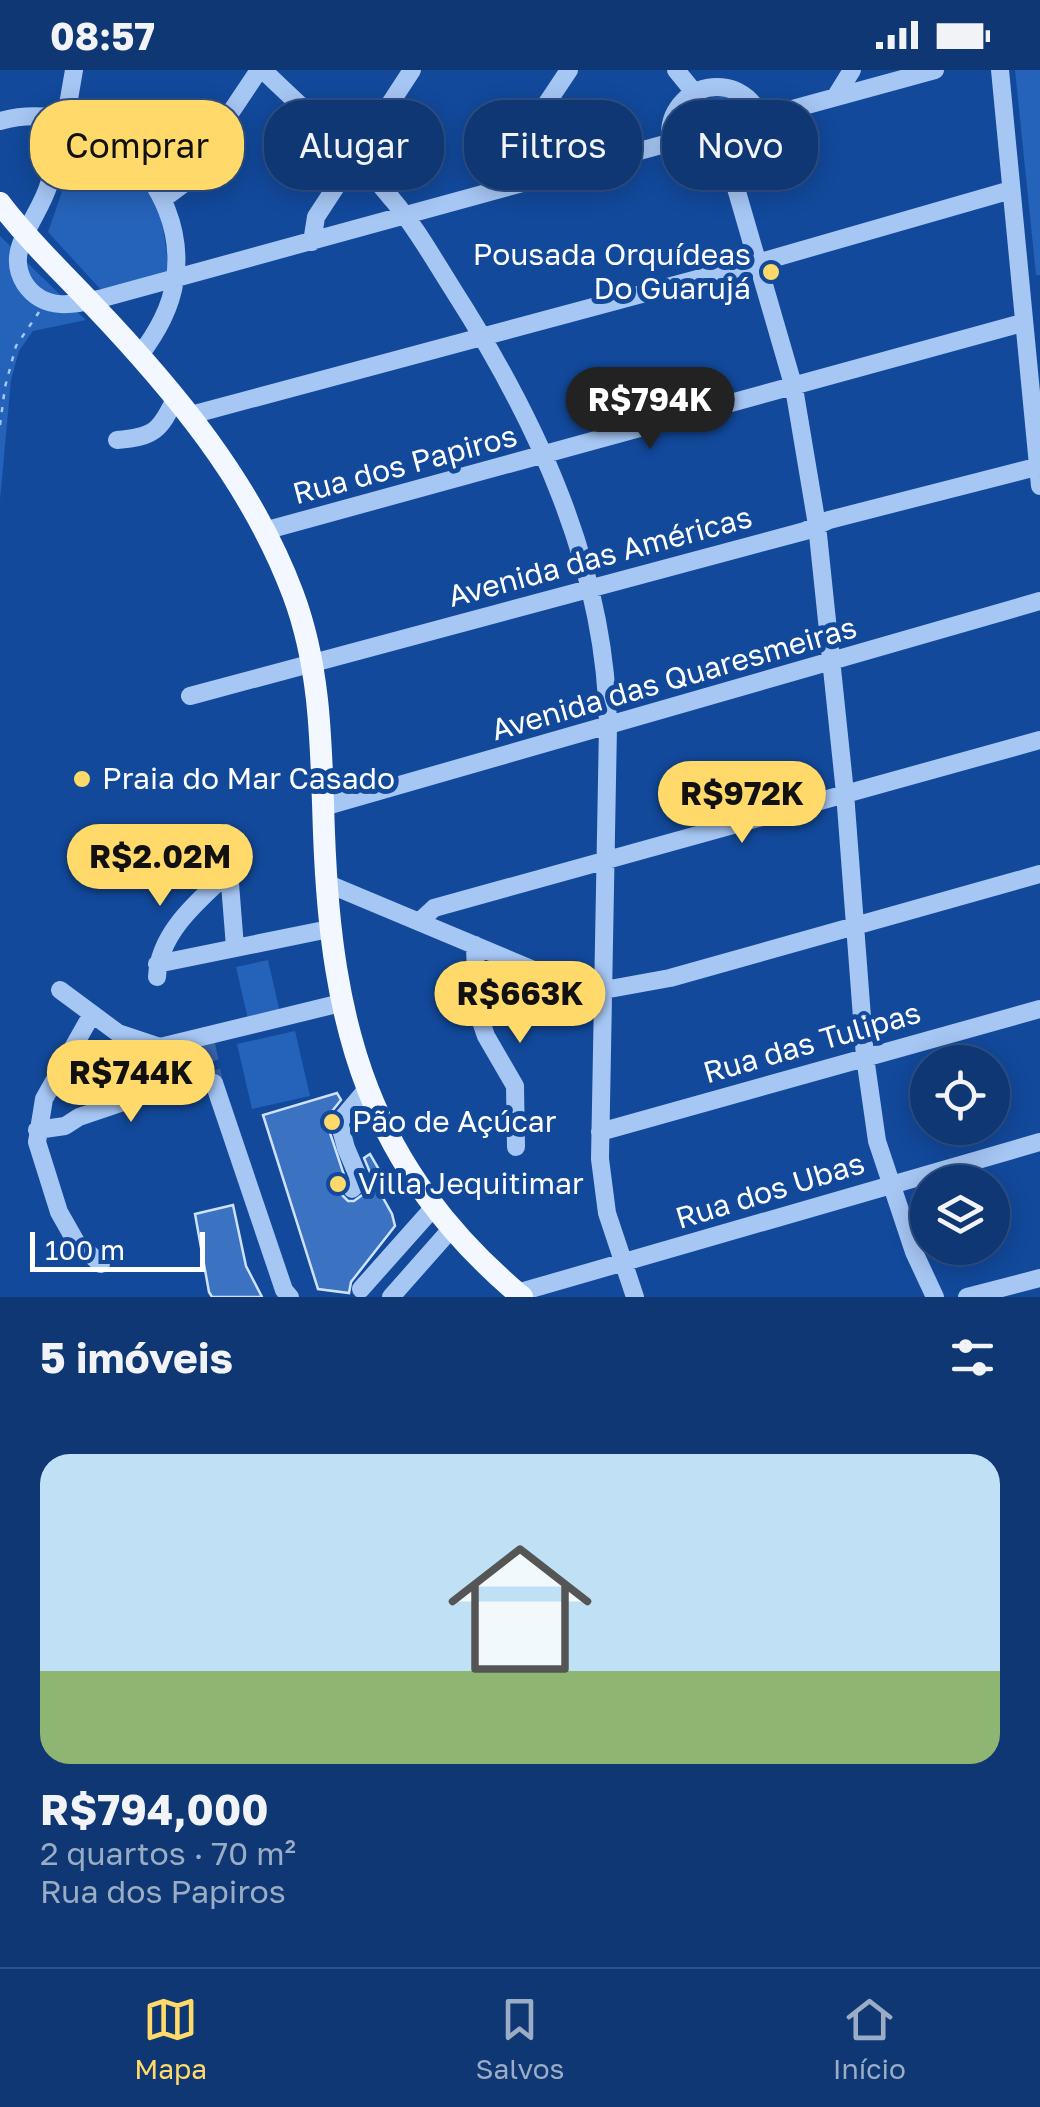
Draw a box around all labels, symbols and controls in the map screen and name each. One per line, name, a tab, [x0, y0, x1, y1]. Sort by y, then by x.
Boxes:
text: 08:57	[50, 13, 155, 58]
chip: Comprar	[30, 100, 244, 190]
chip: Alugar	[264, 100, 444, 190]
chip: Filtros	[464, 100, 642, 190]
chip: Novo	[662, 100, 818, 190]
place label: Pousada Orquídeas Do Guarujá	[473, 236, 751, 306]
marker: Pousada Orquídeas Do Guarujá	[760, 261, 782, 283]
pin: R$794K	[569, 367, 731, 452]
text: R$794K	[588, 380, 712, 418]
street label: Rua dos Papiros	[289, 417, 521, 511]
street label: Avenida das Américas	[444, 498, 756, 614]
street label: Avenida das Quaresmeiras	[487, 609, 861, 747]
place label: Praia do Mar Casado	[102, 760, 395, 796]
pin: R$972K	[661, 761, 823, 846]
marker: Praia do Mar Casado	[71, 768, 93, 790]
text: R$972K	[680, 774, 804, 812]
pin: R$2.02M	[68, 824, 252, 909]
text: R$2.02M	[89, 837, 231, 875]
pin: R$663K	[439, 961, 601, 1046]
text: R$663K	[456, 974, 584, 1012]
street label: Rua das Tulipas	[699, 994, 924, 1090]
pin: R$744K	[50, 1040, 212, 1125]
map controls	[910, 1045, 1010, 1265]
button: locate	[910, 1045, 1010, 1145]
text: R$744K	[69, 1053, 193, 1091]
place label: Pão de Açúcar	[352, 1103, 557, 1139]
marker: Pão de Açúcar	[321, 1111, 343, 1133]
street label: Rua dos Ubas	[671, 1144, 868, 1236]
place label: Villa Jequitimar	[358, 1165, 584, 1201]
button: layers	[910, 1165, 1010, 1265]
marker: Villa Jequitimar	[327, 1173, 349, 1195]
scale bar	[30, 1227, 205, 1272]
text: 100 m	[45, 1233, 125, 1266]
icon: filters	[945, 1330, 1000, 1385]
text: 5 imóveis	[40, 1332, 233, 1382]
icon: home	[430, 1519, 610, 1699]
text: R$794,000	[40, 1784, 268, 1834]
text: 2 quartos · 70 m²	[40, 1834, 296, 1872]
text: Rua dos Papiros	[40, 1872, 286, 1910]
tab: Mapa	[134, 1992, 207, 2085]
tab: Salvos	[475, 1992, 564, 2085]
tab: Início	[833, 1992, 906, 2085]

